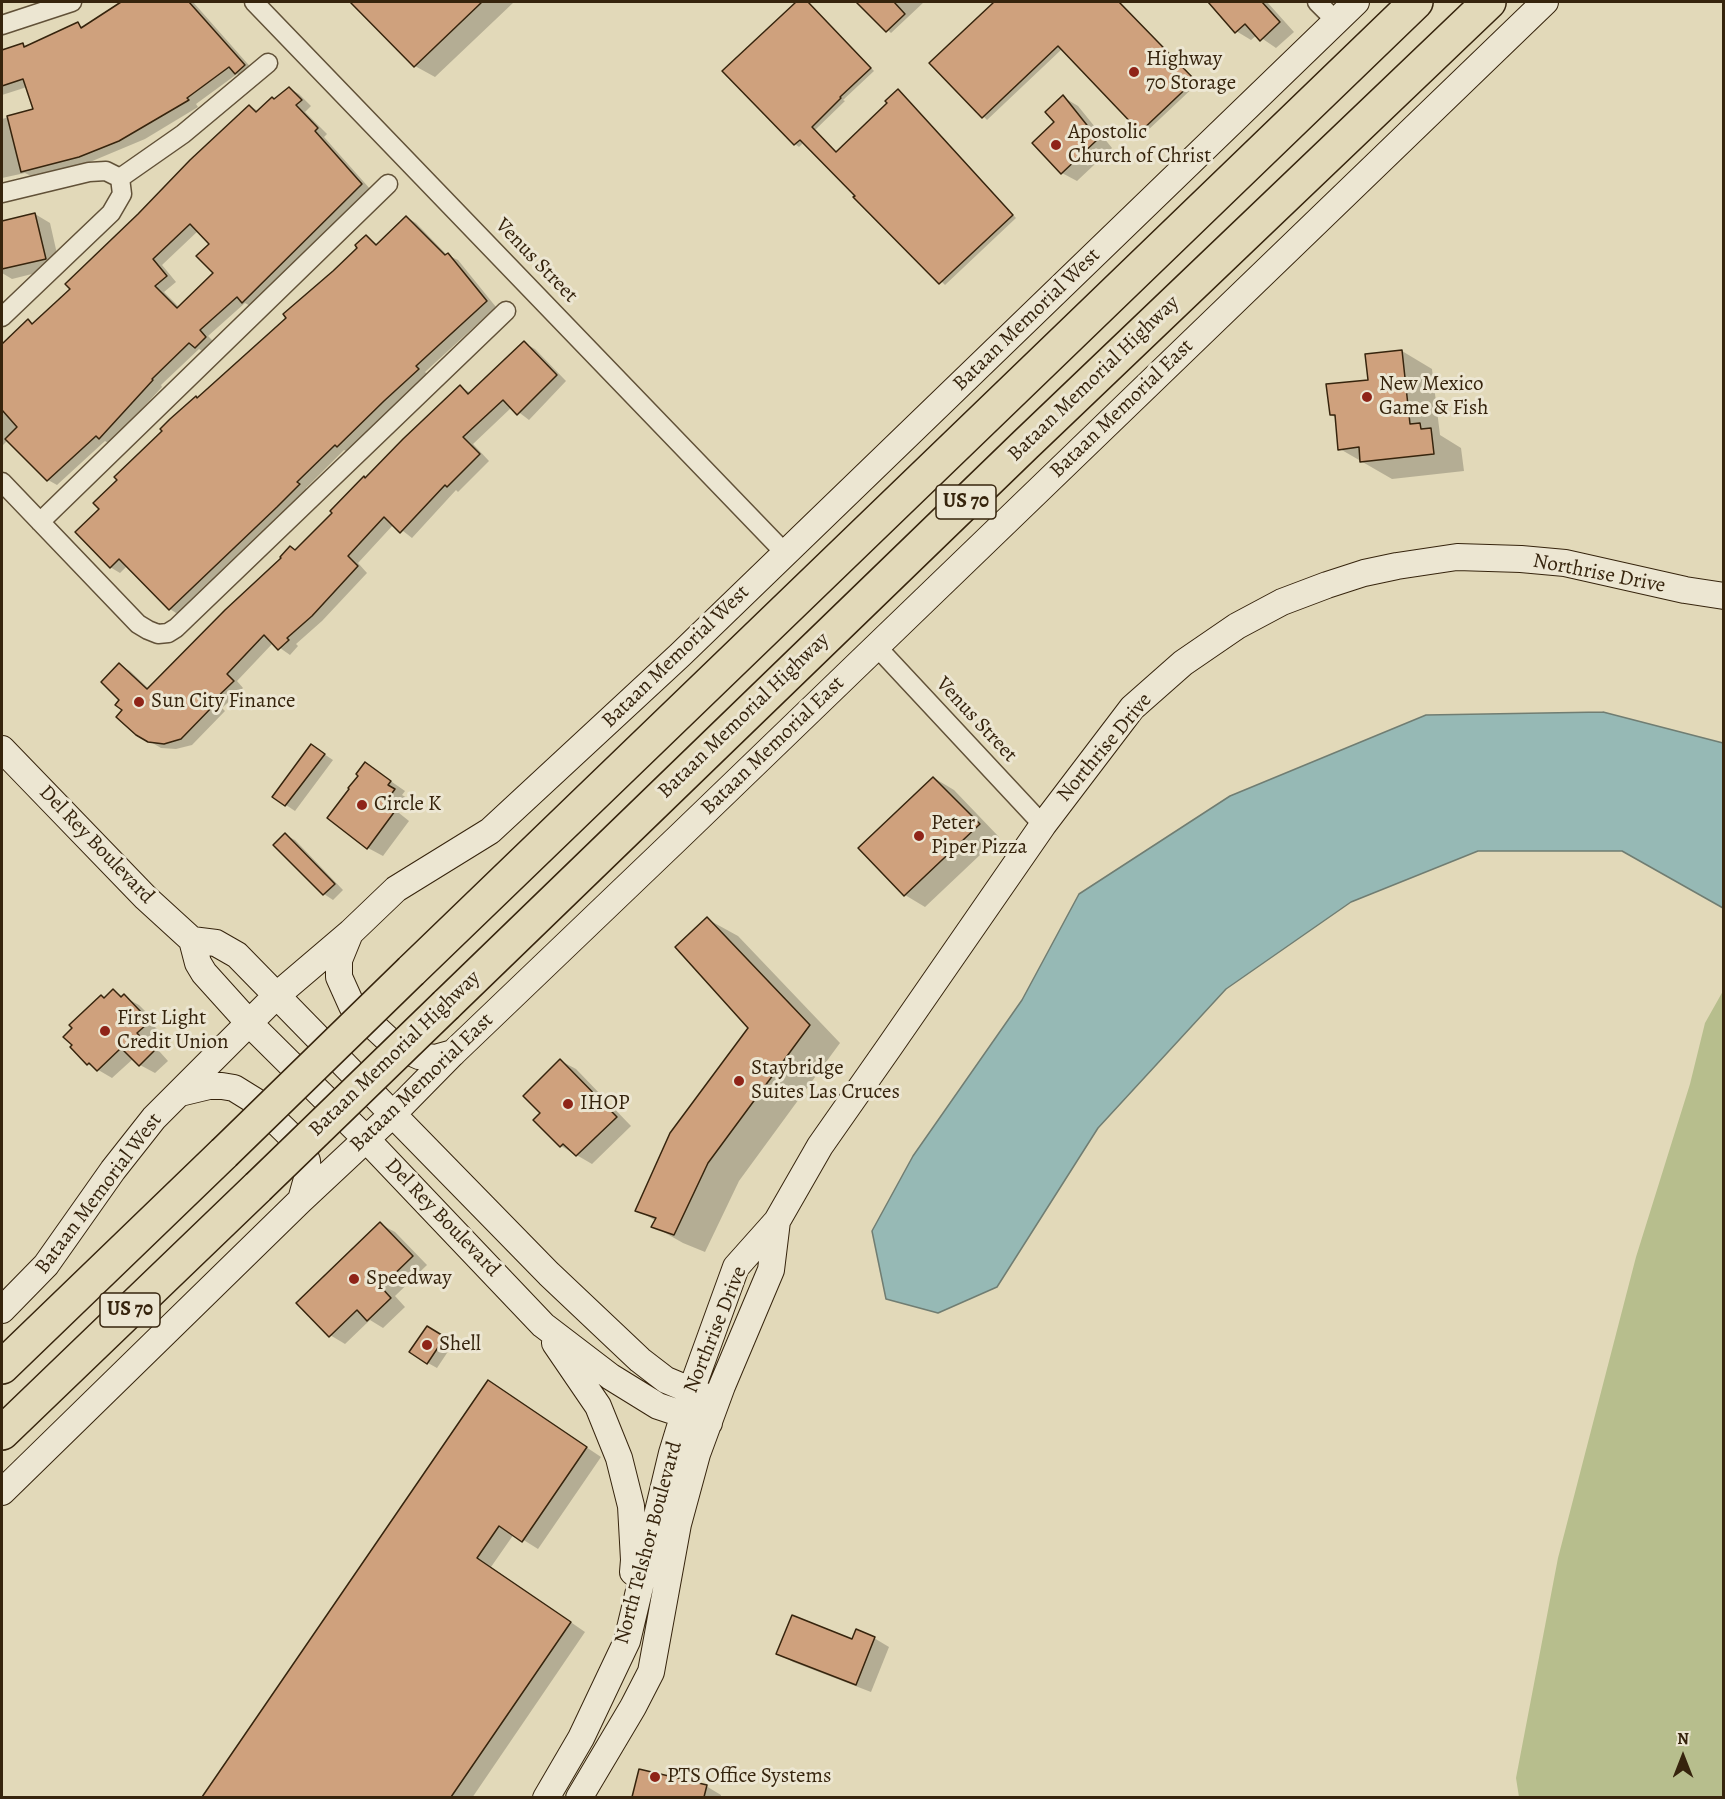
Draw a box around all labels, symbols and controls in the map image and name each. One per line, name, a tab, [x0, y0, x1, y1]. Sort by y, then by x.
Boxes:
place label: Highway 70 Storage	[1146, 47, 1236, 97]
marker: Highway 70 Storage	[1127, 65, 1141, 79]
place label: Apostolic Church of Christ	[1068, 120, 1211, 170]
marker: Apostolic Church of Christ	[1049, 138, 1063, 152]
street label: Venus Street	[490, 213, 582, 309]
street label: Bataan Memorial West	[948, 243, 1106, 397]
street label: Bataan Memorial Highway	[1003, 291, 1185, 467]
street label: Bataan Memorial East	[1045, 334, 1199, 484]
place label: New Mexico Game & Fish	[1379, 372, 1488, 422]
marker: New Mexico Game & Fish	[1360, 390, 1374, 404]
road number: US 70	[936, 485, 996, 519]
street label: Northrise Drive	[1531, 549, 1667, 599]
street label: Bataan Memorial West	[597, 580, 755, 734]
street label: Bataan Memorial Highway	[653, 628, 835, 804]
street label: Bataan Memorial East	[696, 671, 850, 821]
street label: Venus Street	[930, 672, 1022, 768]
street label: Northrise Drive	[1052, 688, 1158, 808]
place label: Sun City Finance	[151, 689, 295, 715]
marker: Sun City Finance	[132, 695, 146, 709]
street label: Del Rey Boulevard	[33, 780, 159, 910]
place label: Circle K	[374, 792, 441, 818]
marker: Circle K	[355, 798, 369, 812]
place label: Peter Piper Pizza	[931, 811, 1027, 861]
marker: Peter Piper Pizza	[912, 829, 926, 843]
street label: Bataan Memorial Highway	[304, 966, 486, 1142]
place label: First Light Credit Union	[117, 1006, 229, 1056]
street label: Bataan Memorial East	[345, 1008, 499, 1158]
marker: First Light Credit Union	[98, 1024, 112, 1038]
place label: Staybridge Suites Las Cruces	[751, 1056, 900, 1106]
marker: Staybridge Suites Las Cruces	[732, 1074, 746, 1088]
place label: IHOP	[580, 1091, 630, 1117]
marker: IHOP	[561, 1097, 575, 1111]
street label: Bataan Memorial West	[30, 1109, 168, 1279]
street label: Del Rey Boulevard	[379, 1153, 505, 1283]
street label: Northrise Drive	[679, 1263, 753, 1397]
place label: Speedway	[366, 1266, 452, 1292]
marker: Speedway	[347, 1272, 361, 1286]
road number: US 70	[100, 1293, 160, 1327]
place label: Shell	[439, 1332, 481, 1358]
marker: Shell	[420, 1338, 434, 1352]
street label: North Telshor Boulevard	[610, 1439, 688, 1647]
north arrow	[1653, 1727, 1713, 1787]
text: N	[1677, 1728, 1689, 1750]
place label: PTS Office Systems	[667, 1764, 831, 1790]
marker: PTS Office Systems	[648, 1770, 662, 1784]

